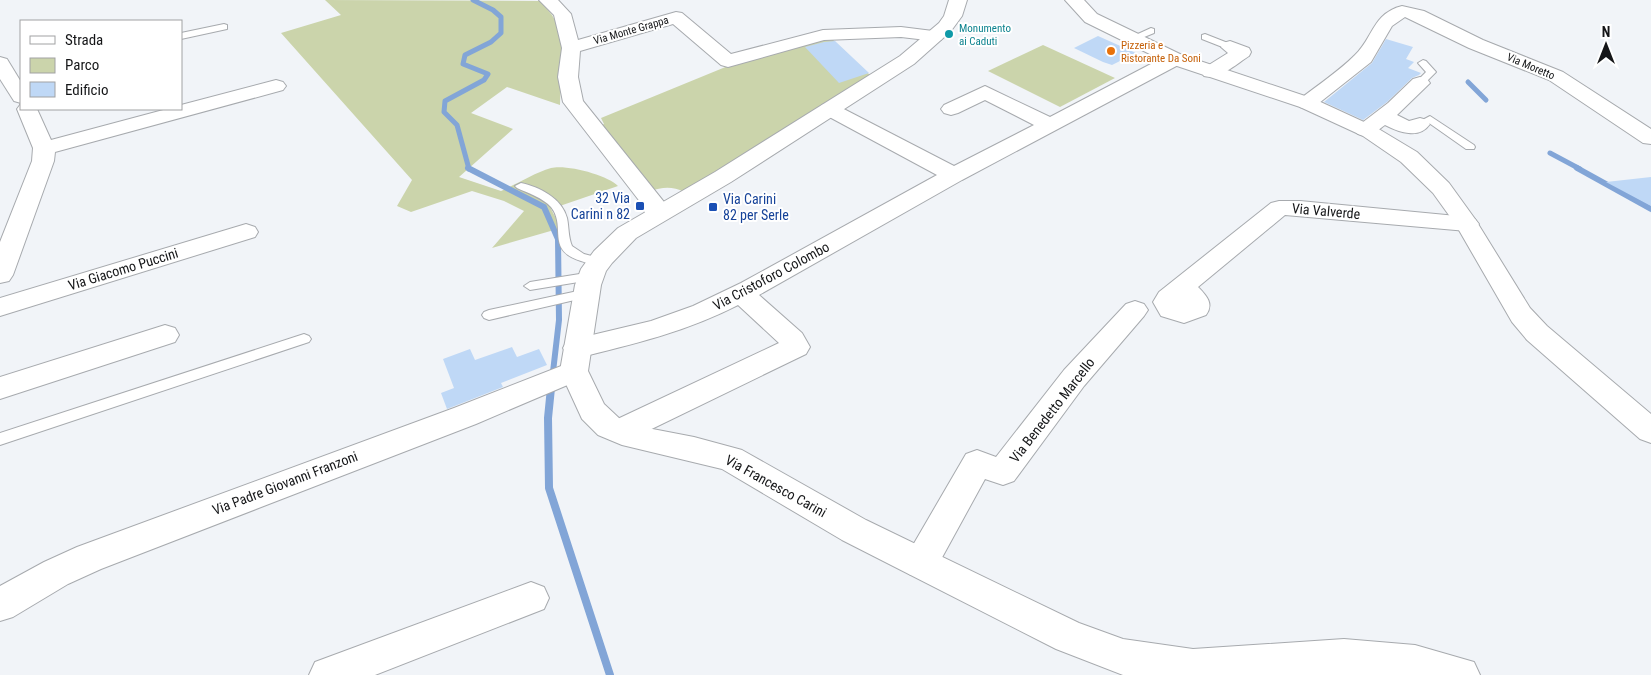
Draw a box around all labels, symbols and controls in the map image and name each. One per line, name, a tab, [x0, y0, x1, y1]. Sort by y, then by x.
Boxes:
street label: Via Monte Grappa	[592, 14, 670, 47]
legend	[20, 20, 182, 110]
north arrow	[1581, 20, 1631, 70]
place label: Monumento ai Caduti	[959, 22, 1011, 48]
text: N	[1602, 24, 1610, 40]
marker: Monumento ai Caduti	[943, 28, 955, 40]
text: Strada	[65, 31, 103, 49]
place label: Pizzeria e Ristorante Da Soni	[1121, 39, 1201, 65]
marker: Pizzeria e Ristorante Da Soni	[1105, 45, 1117, 57]
street label: Via Moretto	[1505, 51, 1557, 83]
text: Parco	[65, 56, 99, 74]
text: Edificio	[65, 81, 108, 99]
place label: 32 Via Carini n 82	[571, 190, 630, 222]
place label: Via Carini 82 per Serle	[723, 191, 789, 223]
marker: 32 Via Carini n 82	[634, 200, 646, 212]
street label: Via Valverde	[1291, 200, 1361, 222]
marker: Via Carini 82 per Serle	[707, 201, 719, 213]
street label: Via Cristoforo Colombo	[710, 239, 832, 313]
street label: Via Giacomo Puccini	[66, 245, 180, 293]
street label: Via Benedetto Marcello	[1006, 355, 1098, 465]
street label: Via Padre Giovanni Franzoni	[210, 448, 360, 518]
street label: Via Francesco Carini	[723, 452, 829, 520]

